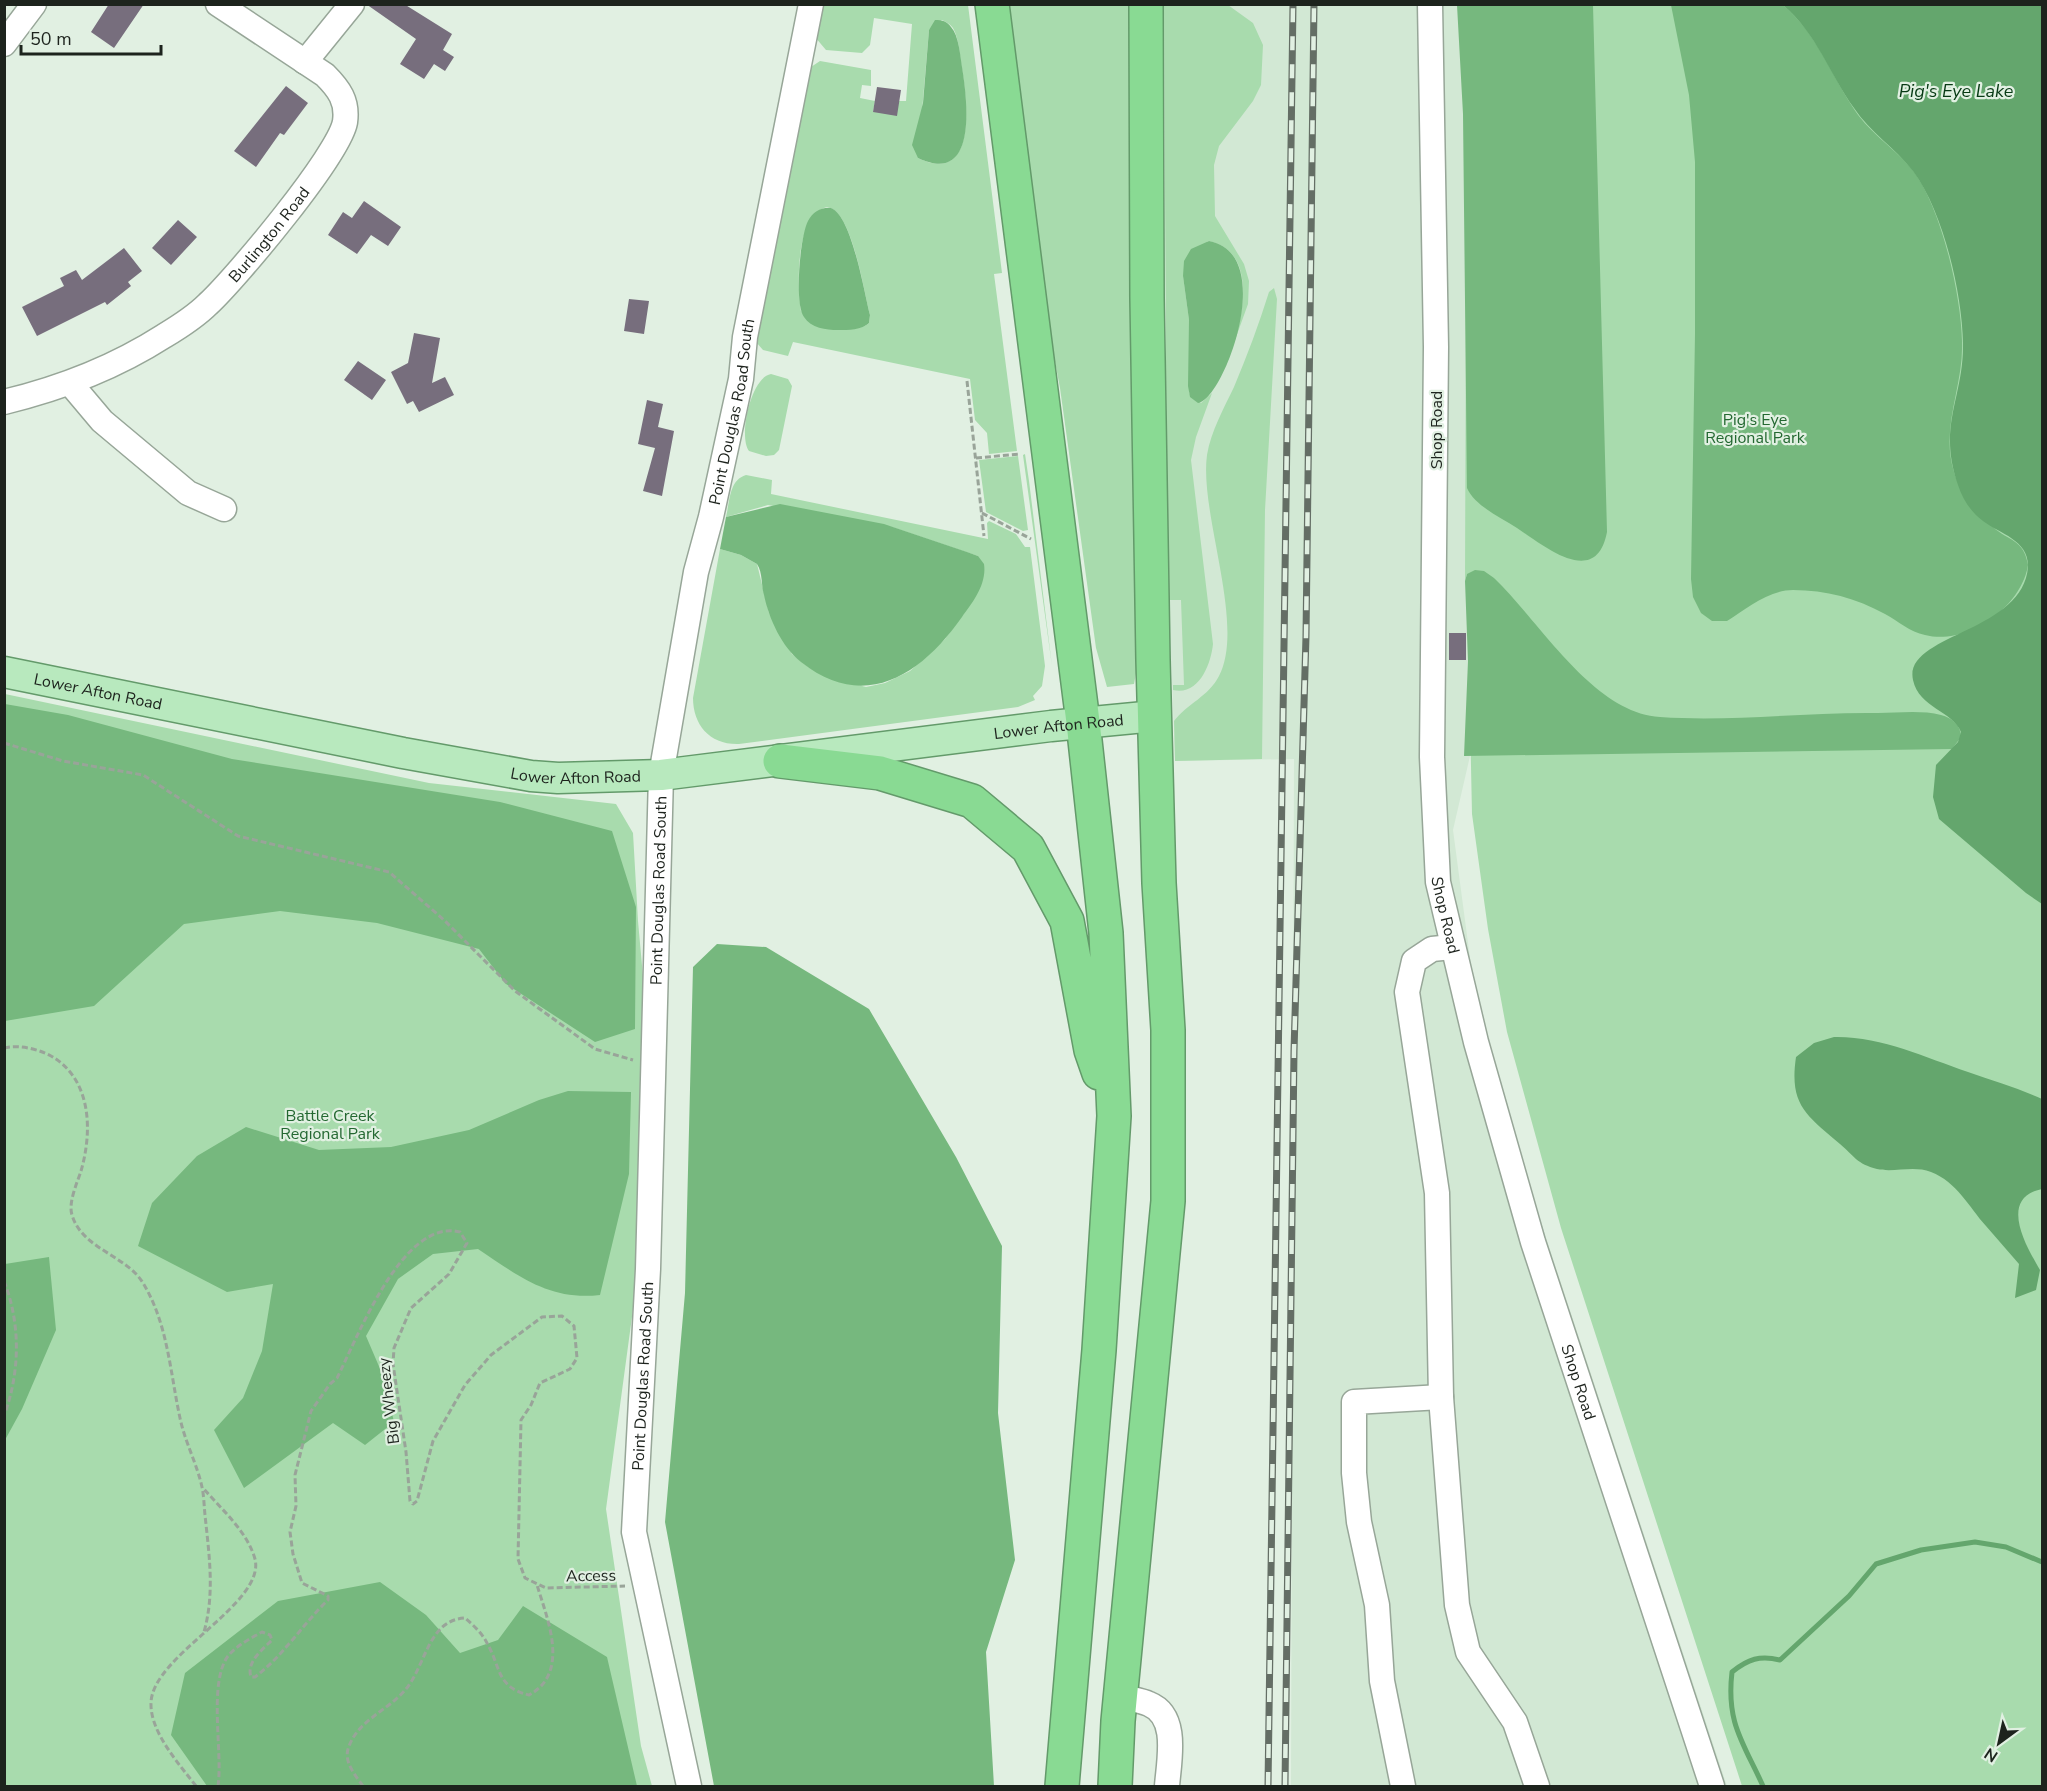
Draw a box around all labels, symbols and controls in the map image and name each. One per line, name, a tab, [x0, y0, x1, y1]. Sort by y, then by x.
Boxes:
scale bar	[21, 18, 160, 56]
text: 50 m	[30, 27, 72, 51]
water label: Pig's Eye Lake	[1899, 79, 2014, 103]
street label: Burlington Road	[224, 182, 315, 288]
street label: Point Douglas Road South	[704, 317, 760, 507]
street label: Shop Road	[1426, 391, 1448, 469]
park label: Pig's Eye Regional Park	[1705, 409, 1806, 449]
street label: Lower Afton Road	[32, 668, 164, 716]
street label: Lower Afton Road	[993, 709, 1125, 745]
street label: Lower Afton Road	[509, 763, 641, 790]
street label: Point Douglas Road South	[645, 796, 672, 985]
street label: Shop Road	[1426, 876, 1465, 956]
park label: Battle Creek Regional Park	[280, 1105, 381, 1145]
street label: Point Douglas Road South	[627, 1281, 659, 1471]
street label: Shop Road	[1555, 1342, 1601, 1423]
street label: Big Wheezy	[373, 1355, 405, 1446]
street label: Access	[566, 1565, 616, 1587]
north arrow	[1969, 1713, 2029, 1773]
text: N	[1980, 1742, 2002, 1767]

